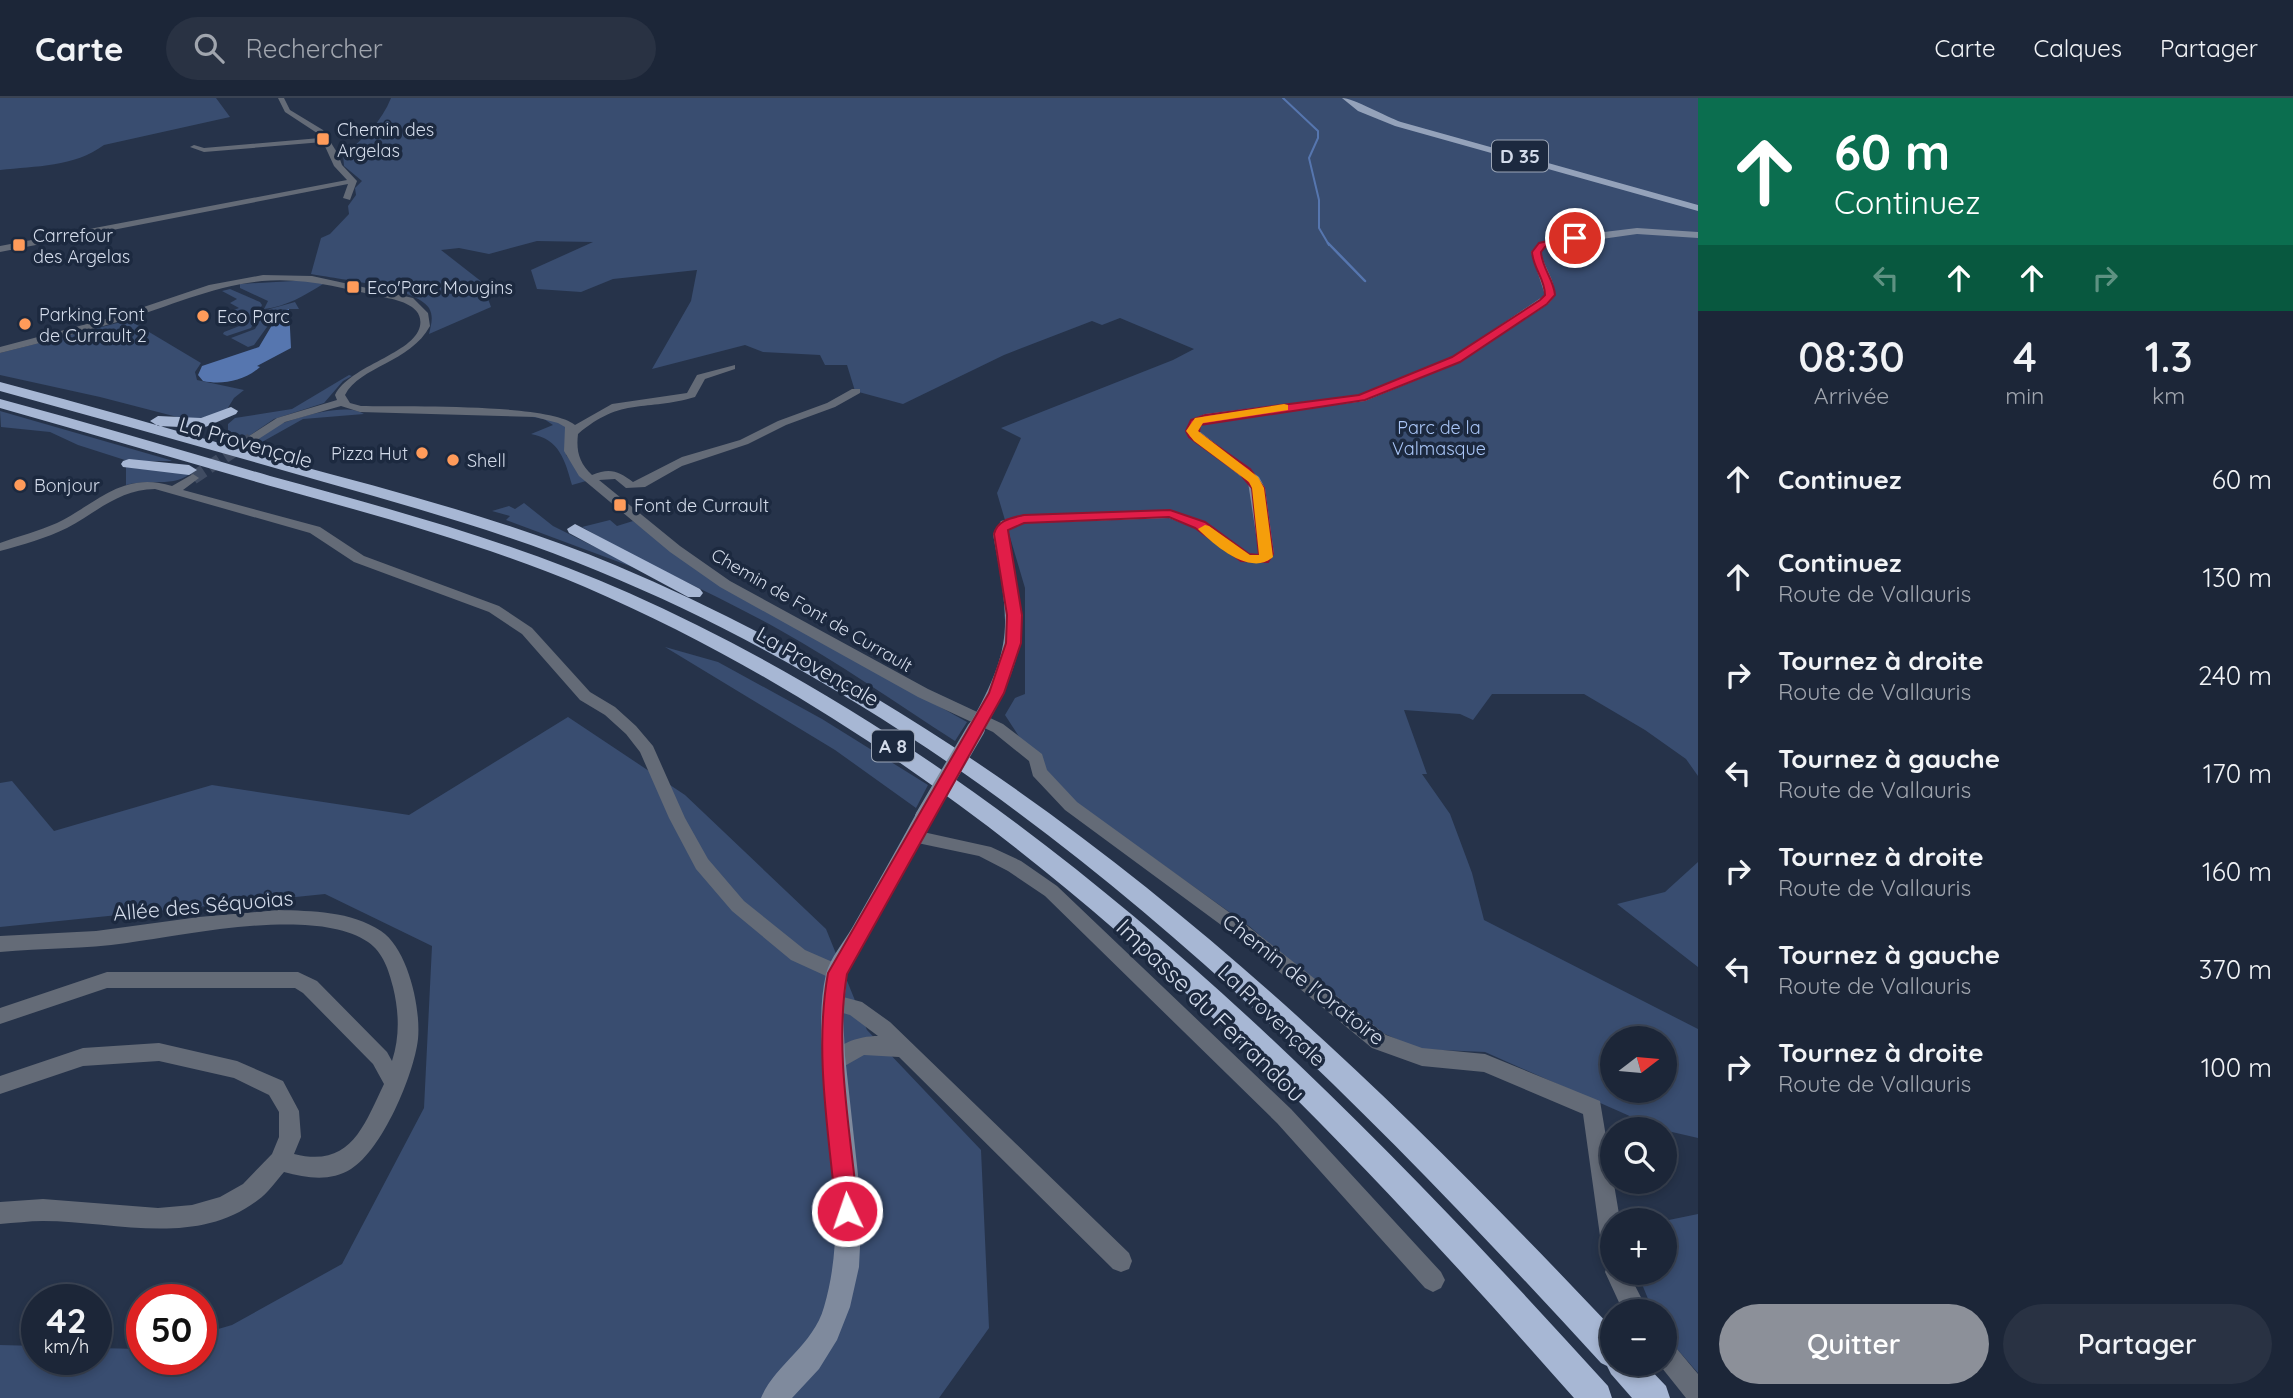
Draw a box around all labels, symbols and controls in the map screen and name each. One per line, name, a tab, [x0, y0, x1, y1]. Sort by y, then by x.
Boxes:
search box	[166, 17, 656, 80]
text: Carte	[35, 28, 124, 69]
icon: search	[190, 29, 228, 67]
text: Rechercher	[246, 32, 383, 65]
text: Carte	[1934, 33, 1996, 63]
text: Calques	[2034, 33, 2122, 63]
text: Partager	[2160, 33, 2258, 63]
place label: Chemin des Argelas	[337, 118, 434, 162]
text: 60 m	[1834, 121, 1950, 182]
icon: ahead	[1719, 126, 1810, 217]
marker: Chemin des Argelas	[315, 131, 331, 147]
road number: D 35	[1492, 141, 1548, 172]
text: Continuez	[1834, 182, 1981, 222]
pin	[1545, 208, 1605, 268]
icon: arrive	[1556, 219, 1594, 257]
place label: Carrefour des Argelas	[33, 224, 130, 268]
marker: Carrefour des Argelas	[11, 237, 27, 253]
icon: left	[1867, 259, 1905, 297]
icon: ahead	[1940, 259, 1978, 297]
icon: ahead	[2013, 259, 2051, 297]
icon: right	[2086, 259, 2124, 297]
place label: Eco'Parc Mougins	[367, 276, 513, 299]
marker: Eco'Parc Mougins	[345, 279, 361, 295]
place label: Parking Font de Currault 2	[39, 303, 147, 347]
place label: Eco Parc	[217, 305, 290, 328]
marker: Eco Parc	[195, 308, 211, 324]
marker: Parking Font de Currault 2	[17, 316, 33, 332]
text: 08:30	[1798, 330, 1905, 383]
text: 4	[2013, 330, 2037, 383]
text: 1.3	[2145, 330, 2193, 383]
text: Arrivée	[1814, 381, 1889, 410]
text: min	[2005, 381, 2044, 410]
text: km	[2152, 381, 2185, 410]
street label: La Provençale	[176, 411, 316, 473]
park label: Parc de la Valmasque	[1392, 416, 1486, 460]
place label: Pizza Hut	[331, 442, 408, 465]
marker: Pizza Hut	[414, 445, 430, 461]
place label: Shell	[467, 449, 506, 472]
marker: Shell	[445, 452, 461, 468]
icon: ahead	[1719, 460, 1757, 498]
text: Continuez	[1778, 463, 1901, 496]
text: 60 m	[2212, 463, 2272, 496]
place label: Bonjour	[34, 474, 100, 497]
marker: Bonjour	[12, 477, 28, 493]
place label: Font de Currault	[634, 494, 769, 517]
marker: Font de Currault	[612, 497, 628, 513]
street label: Chemin de Font de Currault	[707, 543, 917, 677]
text: Continuez	[1778, 546, 1901, 579]
icon: ahead	[1719, 558, 1757, 596]
text: 130 m	[2202, 561, 2272, 594]
text: Route de Vallauris	[1778, 579, 1971, 608]
street label: La Provençale	[752, 620, 884, 712]
text: Tournez à droite	[1778, 644, 1983, 677]
icon: right	[1719, 656, 1757, 694]
text: 240 m	[2198, 659, 2272, 692]
text: Route de Vallauris	[1778, 677, 1971, 706]
road number: A 8	[872, 730, 914, 762]
text: Tournez à gauche	[1778, 742, 2000, 775]
icon: left	[1719, 754, 1757, 792]
text: 170 m	[2203, 757, 2272, 790]
text: Route de Vallauris	[1778, 775, 1971, 804]
text: Tournez à droite	[1778, 840, 1983, 873]
icon: right	[1719, 852, 1757, 890]
text: 160 m	[2202, 855, 2272, 888]
text: Route de Vallauris	[1778, 873, 1971, 902]
street label: Allée des Séquoias	[112, 884, 294, 926]
street label: Chemin de l'Oratoire	[1218, 908, 1390, 1050]
street label: Impasse du Ferrandou	[1110, 912, 1312, 1108]
text: Tournez à gauche	[1778, 938, 2000, 971]
icon: left	[1719, 950, 1757, 988]
text: 370 m	[2199, 953, 2272, 986]
street label: La Provençale	[1213, 959, 1331, 1071]
text: Route de Vallauris	[1778, 971, 1971, 1000]
north arrow	[1600, 1026, 1676, 1102]
map controls	[1600, 1026, 1677, 1376]
text: Tournez à droite	[1778, 1036, 1983, 1069]
icon: right	[1719, 1048, 1757, 1086]
text: 100 m	[2201, 1051, 2272, 1084]
text: Route de Vallauris	[1778, 1069, 1971, 1098]
button: search	[1600, 1117, 1677, 1194]
position arrow	[810, 1174, 884, 1248]
button: +	[1600, 1208, 1677, 1285]
speed limit sign: 50	[126, 1284, 217, 1375]
text: 42	[46, 1298, 87, 1342]
button: −	[1600, 1299, 1677, 1376]
button: Quitter	[1719, 1304, 1989, 1384]
button: Partager	[2003, 1304, 2272, 1384]
text: km/h	[44, 1335, 89, 1358]

